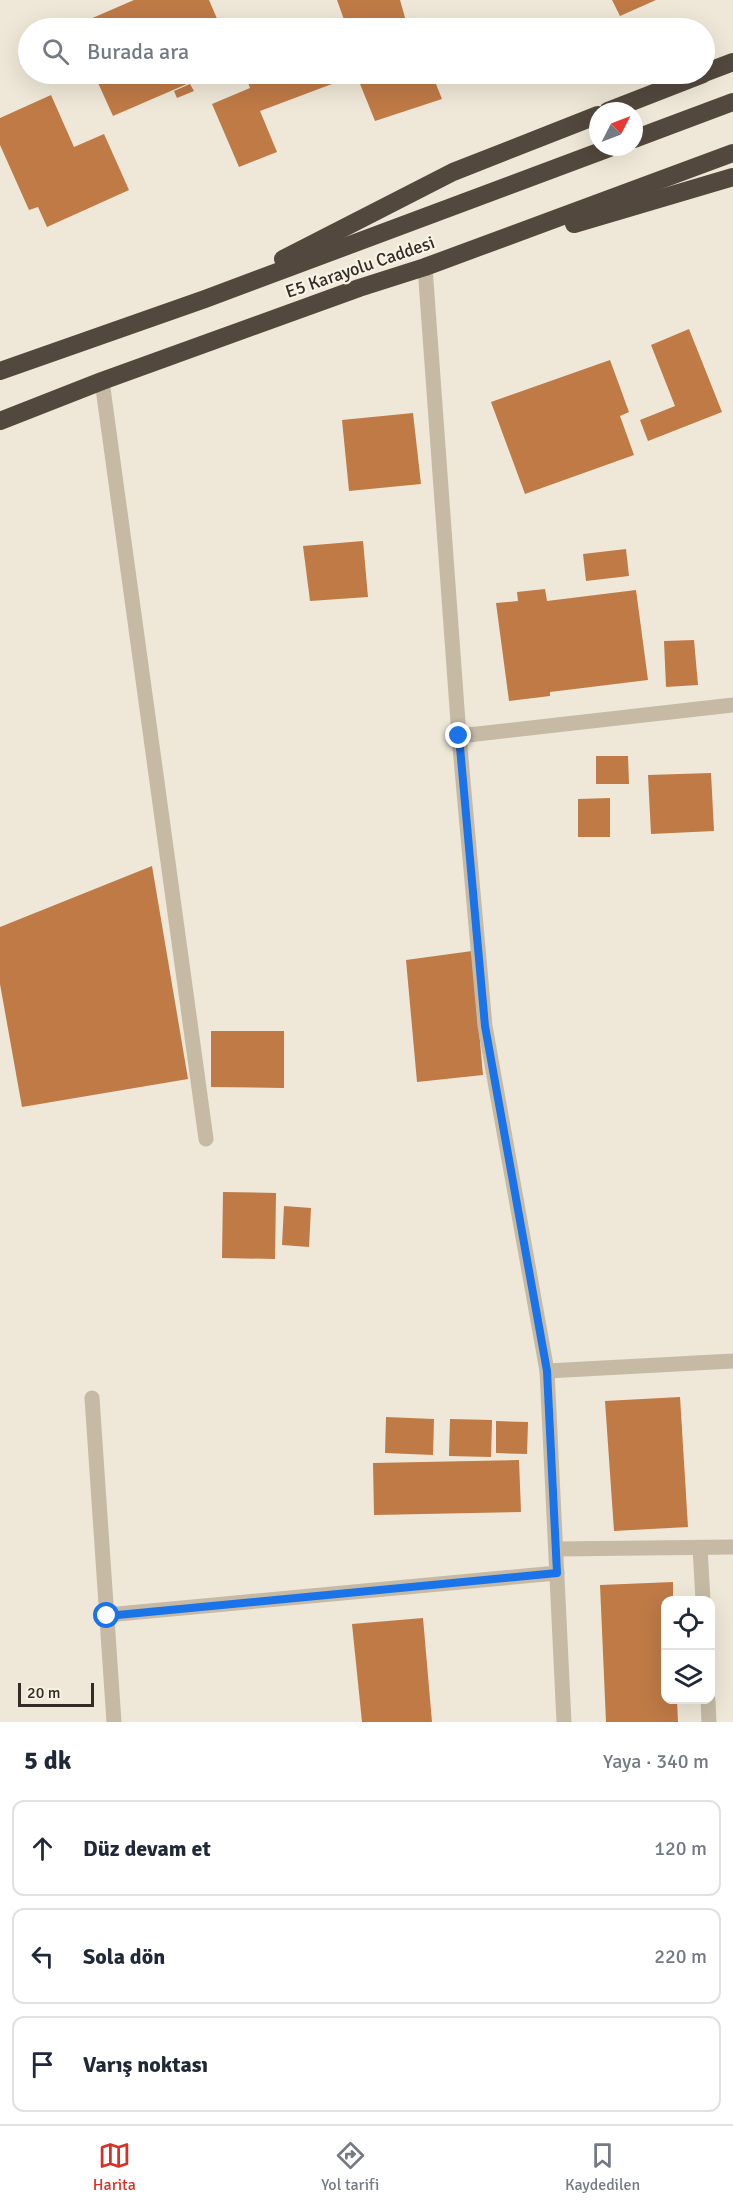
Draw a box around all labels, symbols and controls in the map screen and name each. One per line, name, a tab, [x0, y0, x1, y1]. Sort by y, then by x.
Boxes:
search box	[18, 18, 715, 84]
icon: search	[39, 35, 72, 68]
text: Burada ara	[87, 38, 189, 65]
north arrow	[589, 102, 643, 156]
street label: E5 Karayolu Caddesi	[283, 231, 437, 303]
route end	[445, 722, 471, 748]
map controls	[661, 1596, 715, 1704]
button: locate	[661, 1596, 715, 1650]
route start	[93, 1602, 119, 1628]
button: layers	[661, 1650, 715, 1704]
scale bar	[18, 1680, 94, 1708]
text: 20 m	[27, 1683, 61, 1703]
text: 5 dk	[24, 1745, 71, 1777]
text: Yaya · 340 m	[603, 1749, 709, 1774]
icon: ahead	[26, 1832, 59, 1865]
text: Düz devam et	[83, 1835, 211, 1862]
text: 120 m	[654, 1836, 707, 1861]
icon: left	[26, 1940, 59, 1973]
text: Sola dön	[83, 1943, 165, 1970]
text: 220 m	[654, 1944, 707, 1969]
icon: arrive	[26, 2048, 59, 2081]
text: Varış noktası	[83, 2051, 208, 2078]
tab: Harita	[93, 2139, 136, 2195]
tab: Yol tarifi	[321, 2139, 379, 2195]
tab: Kaydedilen	[565, 2139, 640, 2195]

